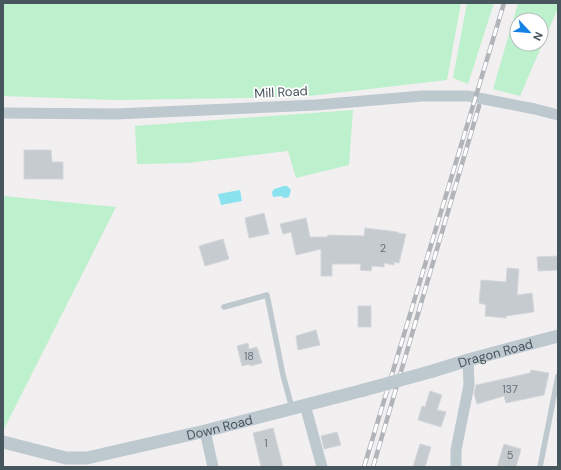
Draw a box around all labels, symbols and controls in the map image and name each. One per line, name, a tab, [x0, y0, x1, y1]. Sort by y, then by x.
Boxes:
north arrow	[509, 12, 549, 52]
text: N	[530, 30, 546, 43]
street label: Mill Road	[254, 82, 308, 102]
house number: 2	[380, 241, 386, 255]
street label: Dragon Road	[456, 335, 535, 371]
house number: 18	[244, 349, 254, 363]
house number: 137	[502, 382, 518, 396]
street label: Down Road	[185, 411, 254, 443]
house number: 1	[264, 436, 268, 450]
house number: 5	[507, 448, 514, 462]

